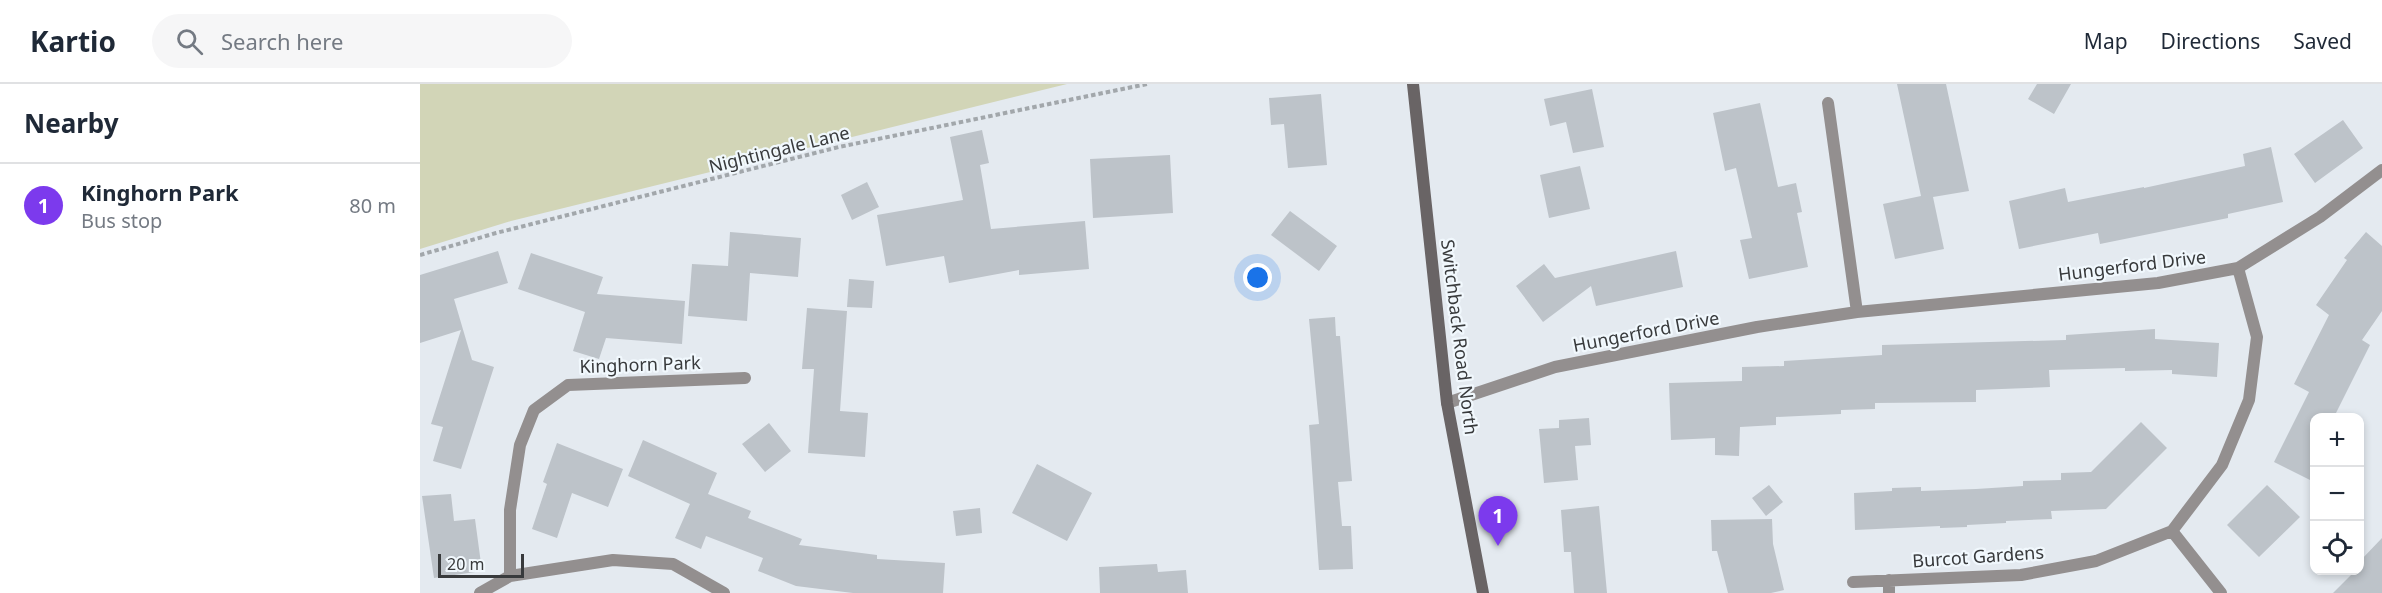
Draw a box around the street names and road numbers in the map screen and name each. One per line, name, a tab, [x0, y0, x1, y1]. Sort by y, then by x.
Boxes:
street label: Nightingale Lane	[706, 120, 852, 178]
street label: Switchback Road North	[1436, 238, 1484, 436]
street label: Hungerford Drive	[2057, 244, 2207, 286]
street label: Hungerford Drive	[1571, 305, 1721, 357]
street label: Kinghorn Park	[579, 350, 701, 378]
street label: Burcot Gardens	[1911, 539, 2045, 573]

